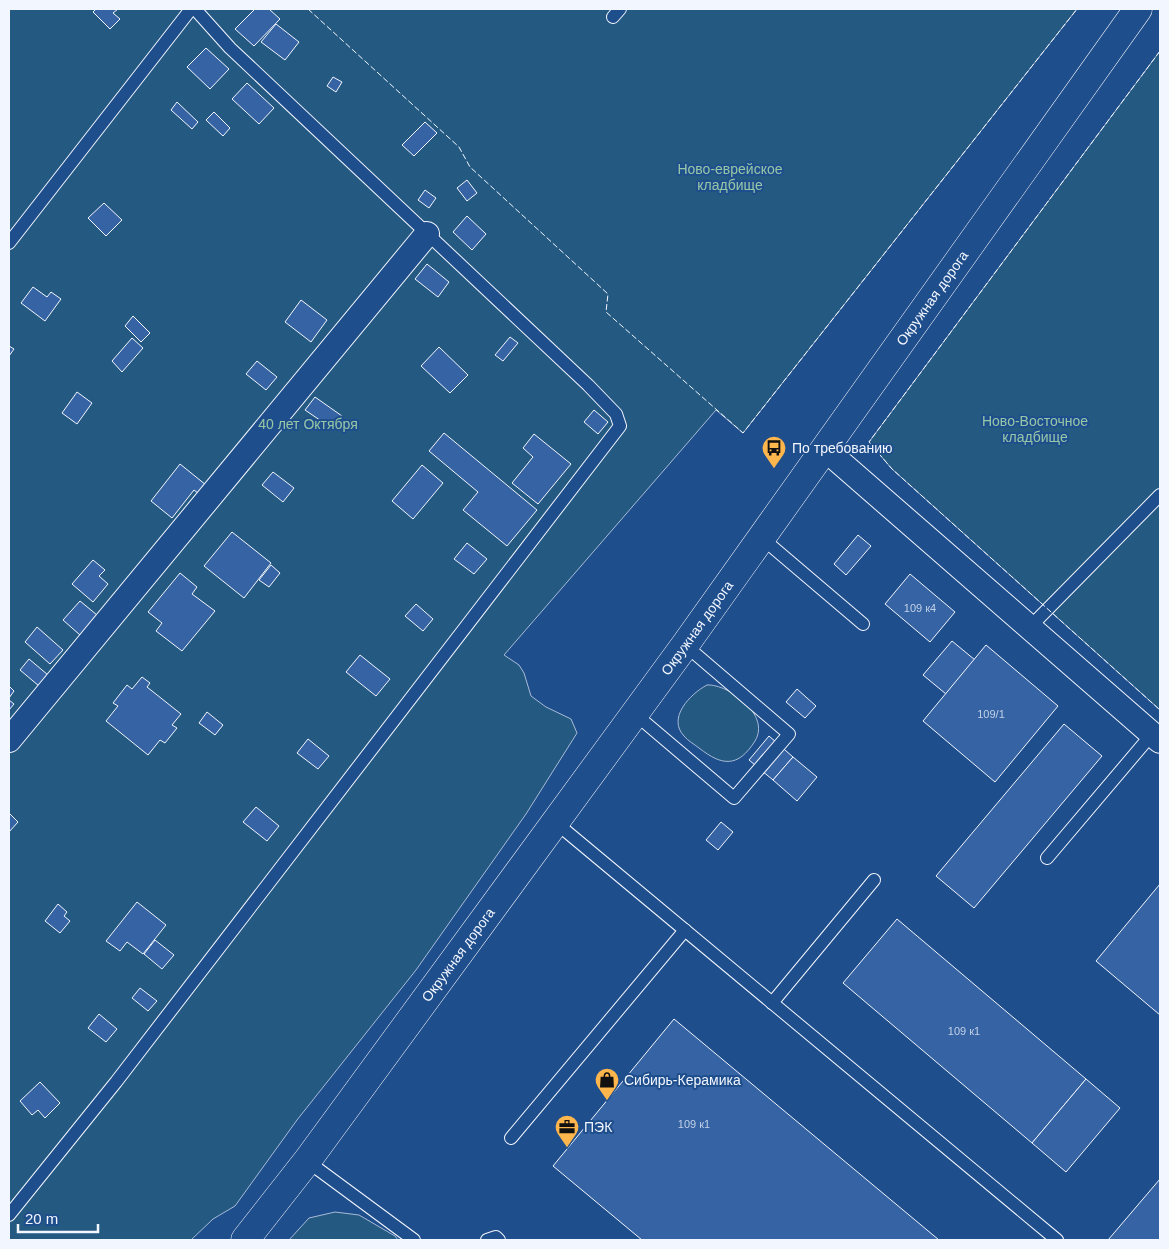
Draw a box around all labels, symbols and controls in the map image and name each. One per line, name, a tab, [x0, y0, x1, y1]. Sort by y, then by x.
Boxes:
park label: Ново-еврейское кладбище	[677, 161, 783, 193]
street label: Окружная дорога	[893, 247, 971, 348]
park label: Ново-Восточное кладбище	[982, 413, 1088, 445]
park label: 40 лет Октября	[258, 416, 358, 432]
bus stop icon: По требованию	[761, 435, 787, 469]
place label: По требованию	[792, 440, 893, 456]
street label: Окружная дорога	[658, 577, 736, 678]
house number: 109 к4	[904, 602, 936, 614]
house number: 109/1	[977, 708, 1005, 720]
street label: Окружная дорога	[418, 905, 498, 1005]
house number: 109 к1	[948, 1025, 980, 1037]
shop icon: Сибирь-Керамика	[594, 1067, 620, 1101]
place label: Сибирь-Керамика	[624, 1072, 741, 1088]
office icon: ПЭК	[554, 1114, 580, 1148]
house number: 109 к1	[678, 1118, 710, 1130]
place label: ПЭК	[584, 1119, 613, 1135]
scale bar	[18, 1202, 98, 1234]
text: 20 m	[25, 1210, 58, 1227]

